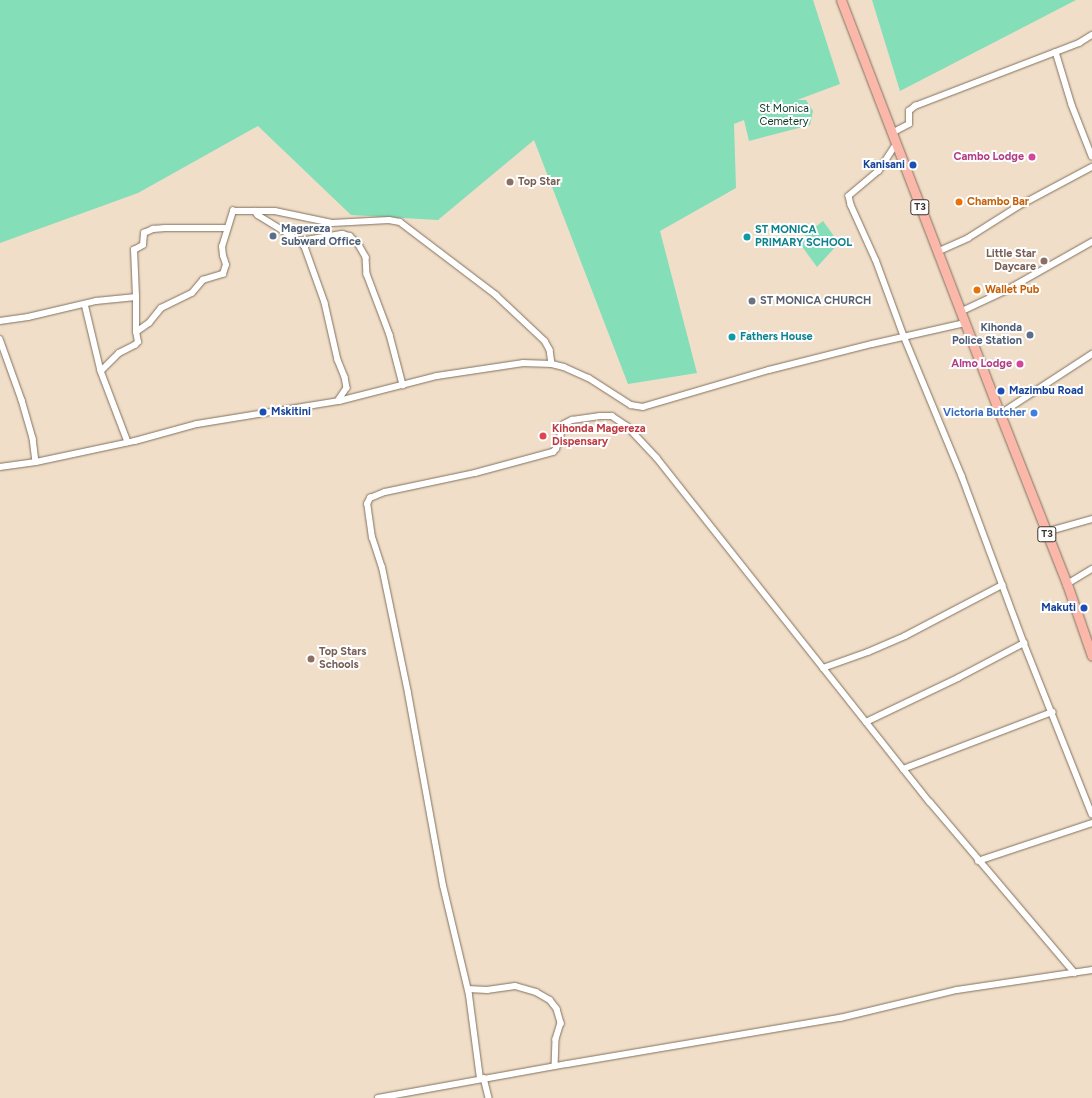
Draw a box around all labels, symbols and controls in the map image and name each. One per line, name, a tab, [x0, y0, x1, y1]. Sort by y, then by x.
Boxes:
park label: St Monica Cemetery	[759, 103, 809, 129]
place label: Cambo Lodge	[953, 150, 1024, 164]
marker: Cambo Lodge	[1027, 152, 1037, 162]
place label: Kanisani	[863, 158, 905, 172]
marker: Kanisani	[908, 160, 918, 170]
place label: Top Star	[518, 175, 560, 189]
marker: Top Star	[505, 177, 515, 187]
place label: Chambo Bar	[967, 195, 1029, 209]
marker: Chambo Bar	[954, 197, 964, 207]
road number: T3	[910, 199, 930, 215]
place label: Magereza Subward Office	[281, 223, 361, 249]
place label: ST MONICA PRIMARY SCHOOL	[755, 224, 852, 250]
marker: Magereza Subward Office	[268, 231, 278, 241]
marker: ST MONICA PRIMARY SCHOOL	[742, 232, 752, 242]
place label: Little Star Daycare	[986, 248, 1036, 274]
marker: Little Star Daycare	[1039, 256, 1049, 266]
place label: Wallet Pub	[985, 283, 1039, 297]
marker: Wallet Pub	[972, 285, 982, 295]
place label: ST MONICA CHURCH	[760, 294, 871, 308]
marker: ST MONICA CHURCH	[747, 296, 757, 306]
place label: Kihonda Police Station	[952, 322, 1022, 348]
place label: Fathers House	[740, 330, 813, 344]
marker: Kihonda Police Station	[1025, 330, 1035, 340]
marker: Fathers House	[727, 332, 737, 342]
place label: Almo Lodge	[951, 357, 1012, 371]
marker: Almo Lodge	[1015, 359, 1025, 369]
place label: Mazimbu Road	[1009, 384, 1083, 398]
marker: Mazimbu Road	[996, 386, 1006, 396]
place label: Mskitini	[271, 405, 311, 419]
place label: Victoria Butcher	[943, 406, 1026, 420]
marker: Mskitini	[258, 407, 268, 417]
marker: Victoria Butcher	[1029, 408, 1039, 418]
place label: Kihonda Magereza Dispensary	[552, 423, 646, 449]
marker: Kihonda Magereza Dispensary	[537, 430, 549, 442]
road number: T3	[1037, 526, 1057, 542]
place label: Makuti	[1041, 601, 1076, 615]
marker: Makuti	[1079, 603, 1089, 613]
place label: Top Stars Schools	[319, 646, 366, 672]
marker: Top Stars Schools	[306, 654, 316, 664]

